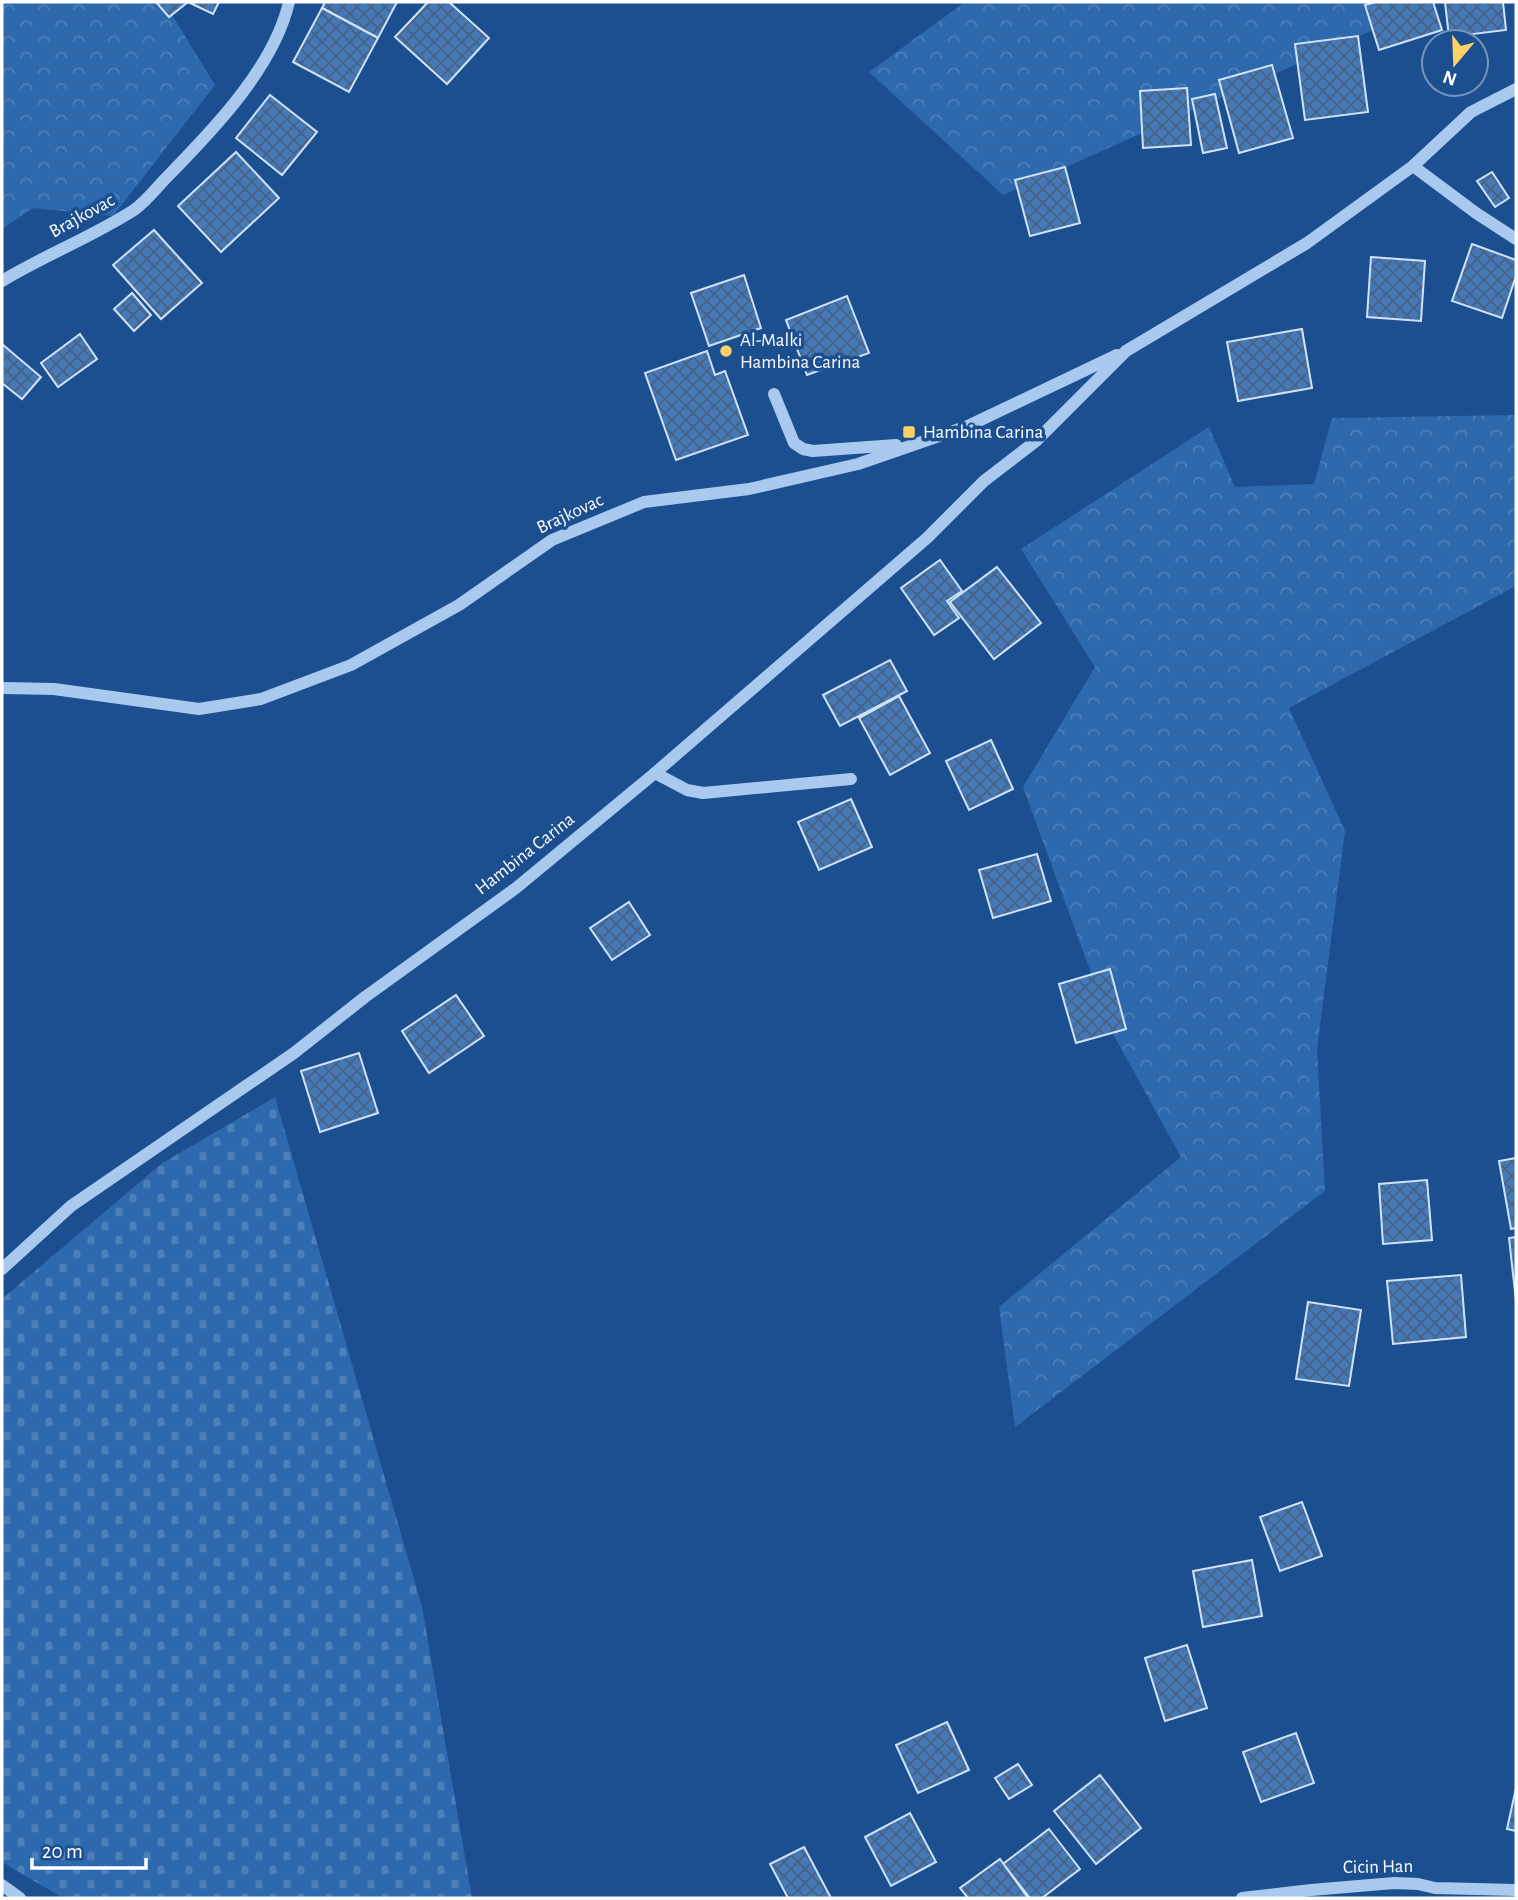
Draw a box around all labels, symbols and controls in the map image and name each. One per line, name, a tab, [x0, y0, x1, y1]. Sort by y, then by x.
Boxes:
north arrow	[1420, 28, 1490, 98]
text: N	[1441, 67, 1459, 89]
street label: Brajkovac	[46, 190, 118, 242]
place label: Al-Malki Hambina Carina	[740, 331, 860, 372]
marker: Al-Malki Hambina Carina	[718, 343, 734, 359]
place label: Hambina Carina	[923, 423, 1043, 442]
marker: Hambina Carina	[901, 424, 917, 440]
street label: Brajkovac	[534, 490, 606, 538]
street label: Hambina Carina	[472, 809, 578, 899]
scale bar	[32, 1826, 145, 1870]
text: 20 m	[42, 1841, 83, 1862]
street label: Cicin Han	[1343, 1857, 1413, 1877]

